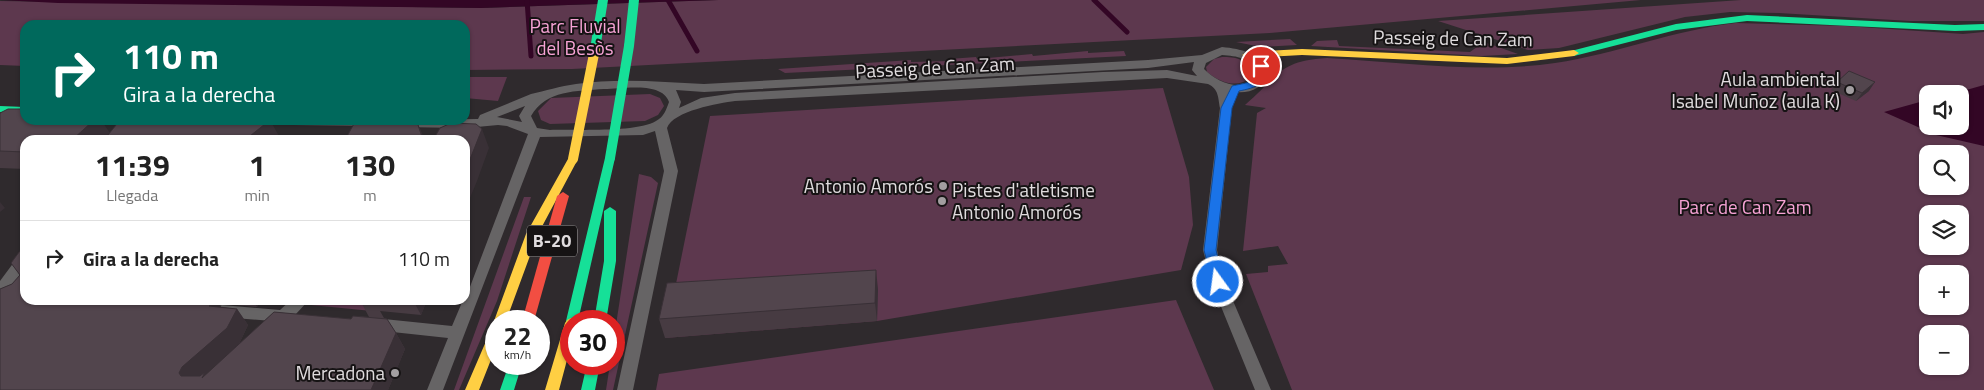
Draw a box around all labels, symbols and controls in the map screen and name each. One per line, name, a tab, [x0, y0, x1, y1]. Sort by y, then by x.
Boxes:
park label: Parc Fluvial del Besòs	[529, 11, 621, 62]
street label: Passeig de Can Zam	[1373, 22, 1533, 53]
text: 110 m	[123, 29, 219, 83]
icon: right	[40, 40, 105, 105]
pin	[1240, 45, 1282, 87]
street label: Passeig de Can Zam	[854, 48, 1015, 85]
icon: arrive	[1247, 52, 1275, 80]
place label: Aula ambiental Isabel Muñoz (aula K)	[1671, 64, 1840, 115]
text: Gira a la derecha	[123, 77, 275, 111]
marker: Aula ambiental Isabel Muñoz (aula K)	[1844, 84, 1856, 96]
map controls	[1919, 85, 1969, 375]
button: sound	[1919, 85, 1969, 135]
text: 11:39	[95, 142, 170, 188]
text: 1	[249, 142, 266, 188]
text: 130	[345, 142, 395, 188]
button: search	[1919, 145, 1969, 195]
place label: Antonio Amorós	[804, 171, 933, 200]
place label: Pistes d'atletisme Antonio Amorós	[952, 175, 1095, 226]
marker: Antonio Amorós	[937, 180, 949, 192]
text: Llegada	[106, 183, 158, 207]
text: min	[244, 183, 270, 207]
text: m	[363, 183, 377, 207]
park label: Parc de Can Zam	[1678, 192, 1812, 221]
marker: Pistes d'atletisme Antonio Amorós	[936, 195, 948, 207]
button: layers	[1919, 205, 1969, 255]
road number: B-20	[527, 226, 577, 256]
icon: right	[40, 244, 68, 272]
text: Gira a la derecha	[83, 244, 219, 273]
text: 110 m	[398, 244, 450, 273]
position arrow	[1191, 255, 1243, 307]
button: +	[1919, 265, 1969, 315]
speed limit sign: 30	[560, 310, 625, 375]
text: 22	[503, 317, 532, 355]
button: −	[1919, 325, 1969, 375]
text: km/h	[504, 345, 531, 364]
place label: Mercadona	[296, 358, 385, 387]
marker: Mercadona	[389, 367, 401, 379]

